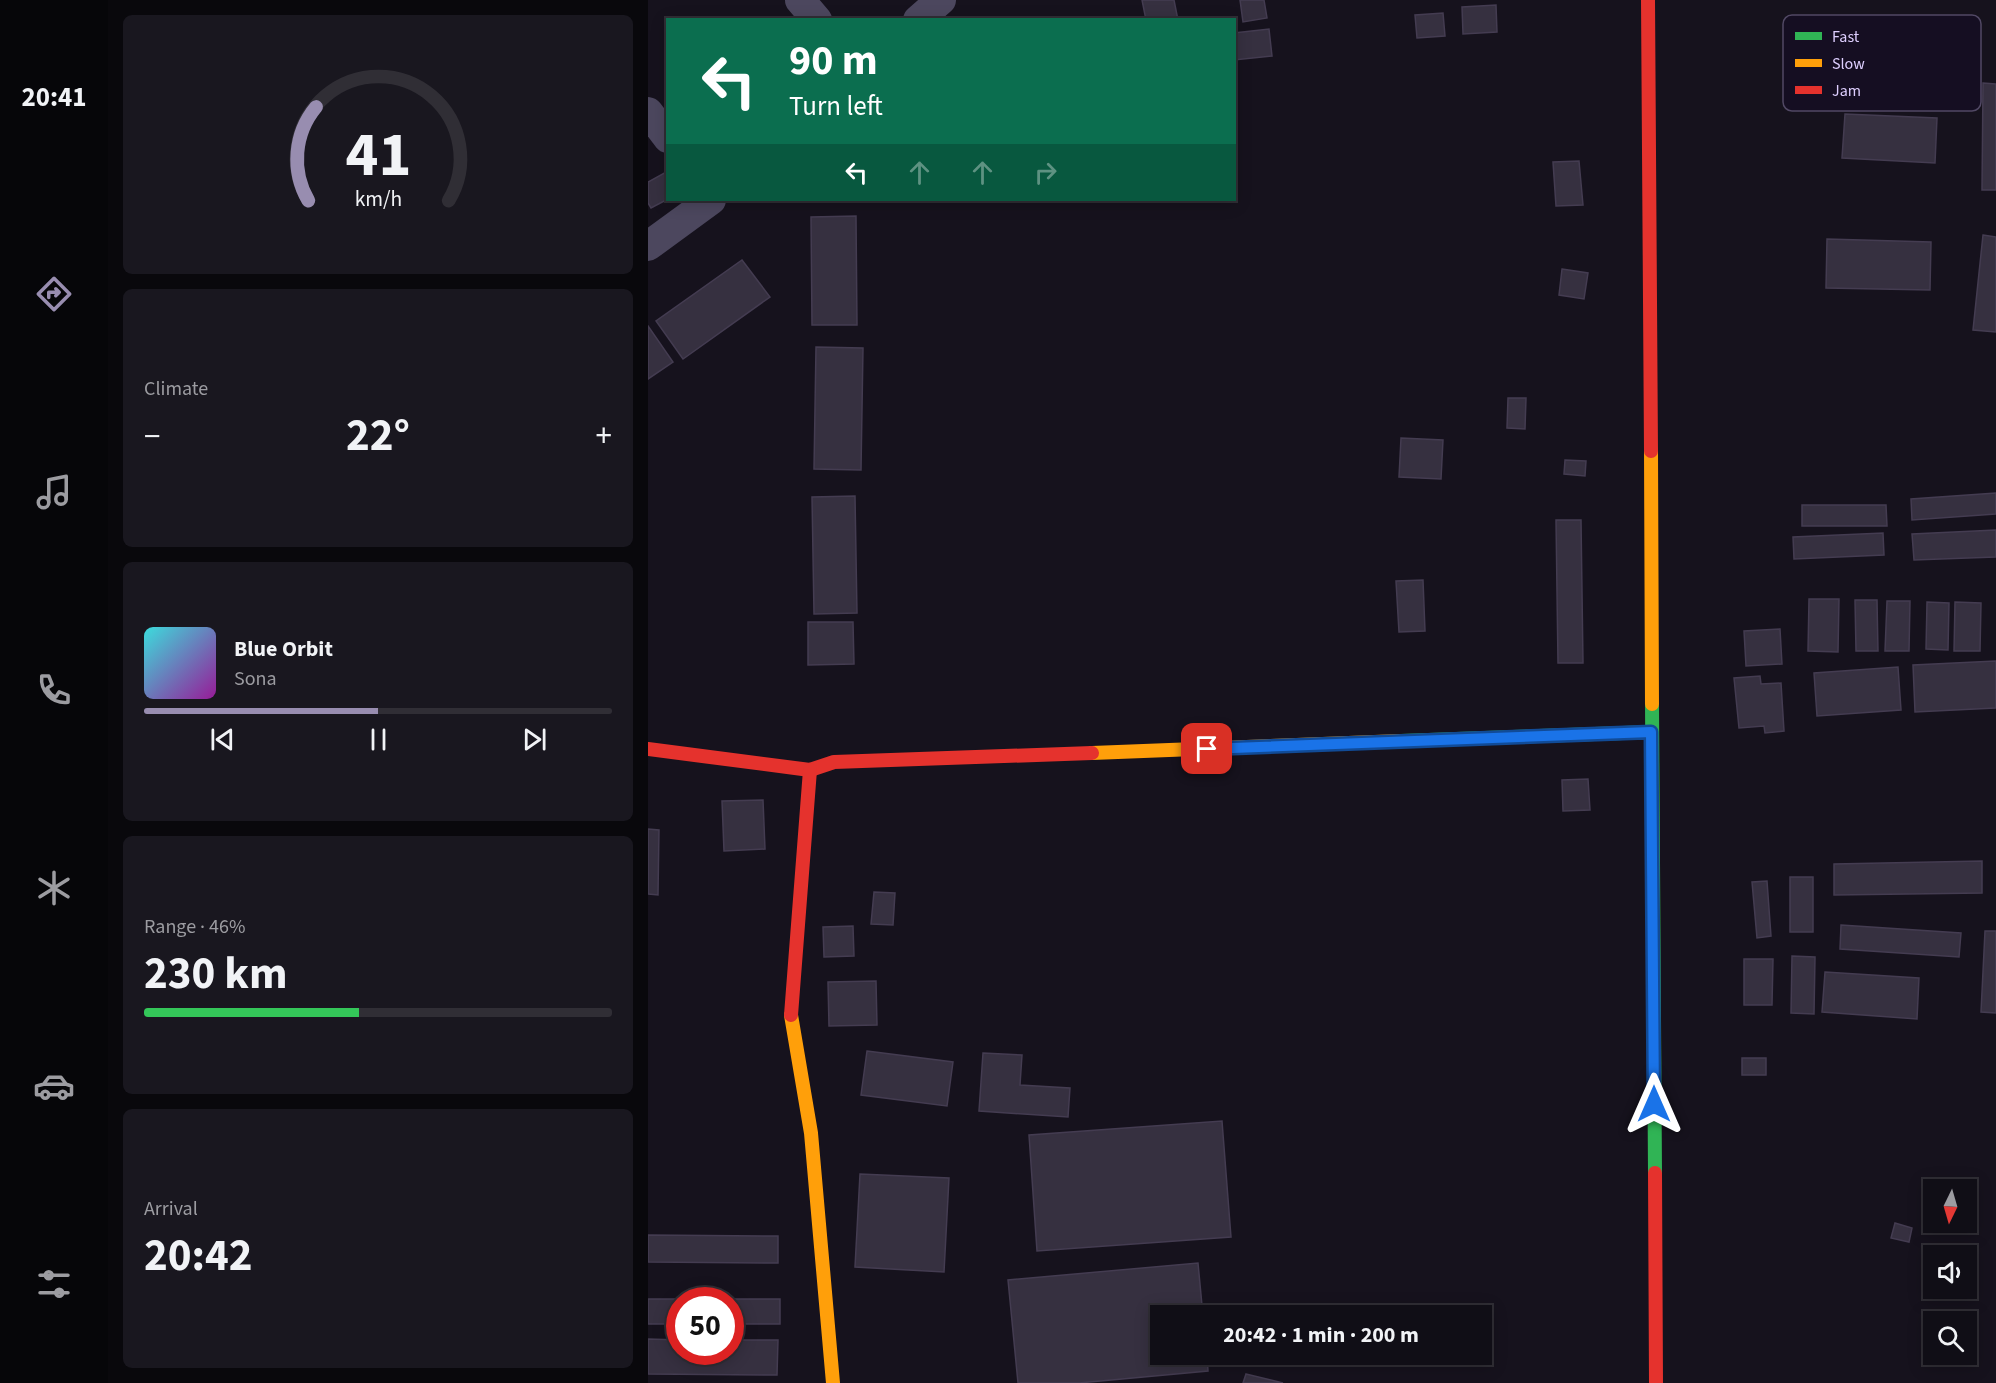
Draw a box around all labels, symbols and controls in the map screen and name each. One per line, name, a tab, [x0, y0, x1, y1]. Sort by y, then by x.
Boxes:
legend	[1783, 15, 1981, 111]
text: Fast	[1832, 26, 1860, 48]
text: 90 m	[789, 31, 878, 91]
icon: left	[690, 42, 768, 120]
text: Slow	[1832, 53, 1865, 75]
text: 20:41	[21, 78, 87, 117]
text: Jam	[1832, 80, 1861, 102]
text: Turn left	[789, 87, 883, 126]
text: 41	[345, 111, 411, 200]
icon: left	[840, 156, 873, 189]
icon: ahead	[903, 156, 936, 189]
icon: ahead	[966, 156, 999, 189]
icon: right	[1029, 156, 1062, 189]
text: km/h	[354, 185, 402, 216]
icon: directions	[33, 273, 75, 315]
text: Climate	[144, 375, 208, 403]
text: 22°	[346, 404, 410, 468]
text: −	[144, 413, 160, 460]
text: +	[596, 413, 612, 460]
icon: music	[33, 471, 75, 513]
text: Blue Orbit	[234, 633, 333, 665]
text: Sona	[234, 665, 277, 693]
icon: phone	[33, 669, 75, 711]
icon: previous	[206, 723, 239, 756]
icon: pause	[362, 723, 395, 756]
icon: next	[518, 723, 551, 756]
pin	[1181, 723, 1232, 774]
icon: arrive	[1190, 732, 1223, 765]
icon: climate	[33, 867, 75, 909]
text: Range · 46%	[144, 913, 245, 941]
text: 230 km	[144, 942, 288, 1006]
icon: car	[33, 1065, 75, 1107]
position arrow	[1622, 1072, 1686, 1136]
north arrow	[1923, 1179, 1977, 1233]
map controls	[1923, 1179, 1977, 1365]
text: Arrival	[144, 1195, 198, 1223]
text: 20:42	[144, 1224, 253, 1288]
button: sound	[1923, 1245, 1977, 1299]
icon: filters	[33, 1263, 75, 1305]
speed limit sign: 50	[666, 1287, 744, 1365]
button: search	[1923, 1311, 1977, 1365]
text: 20:42 · 1 min · 200 m	[1223, 1319, 1419, 1351]

